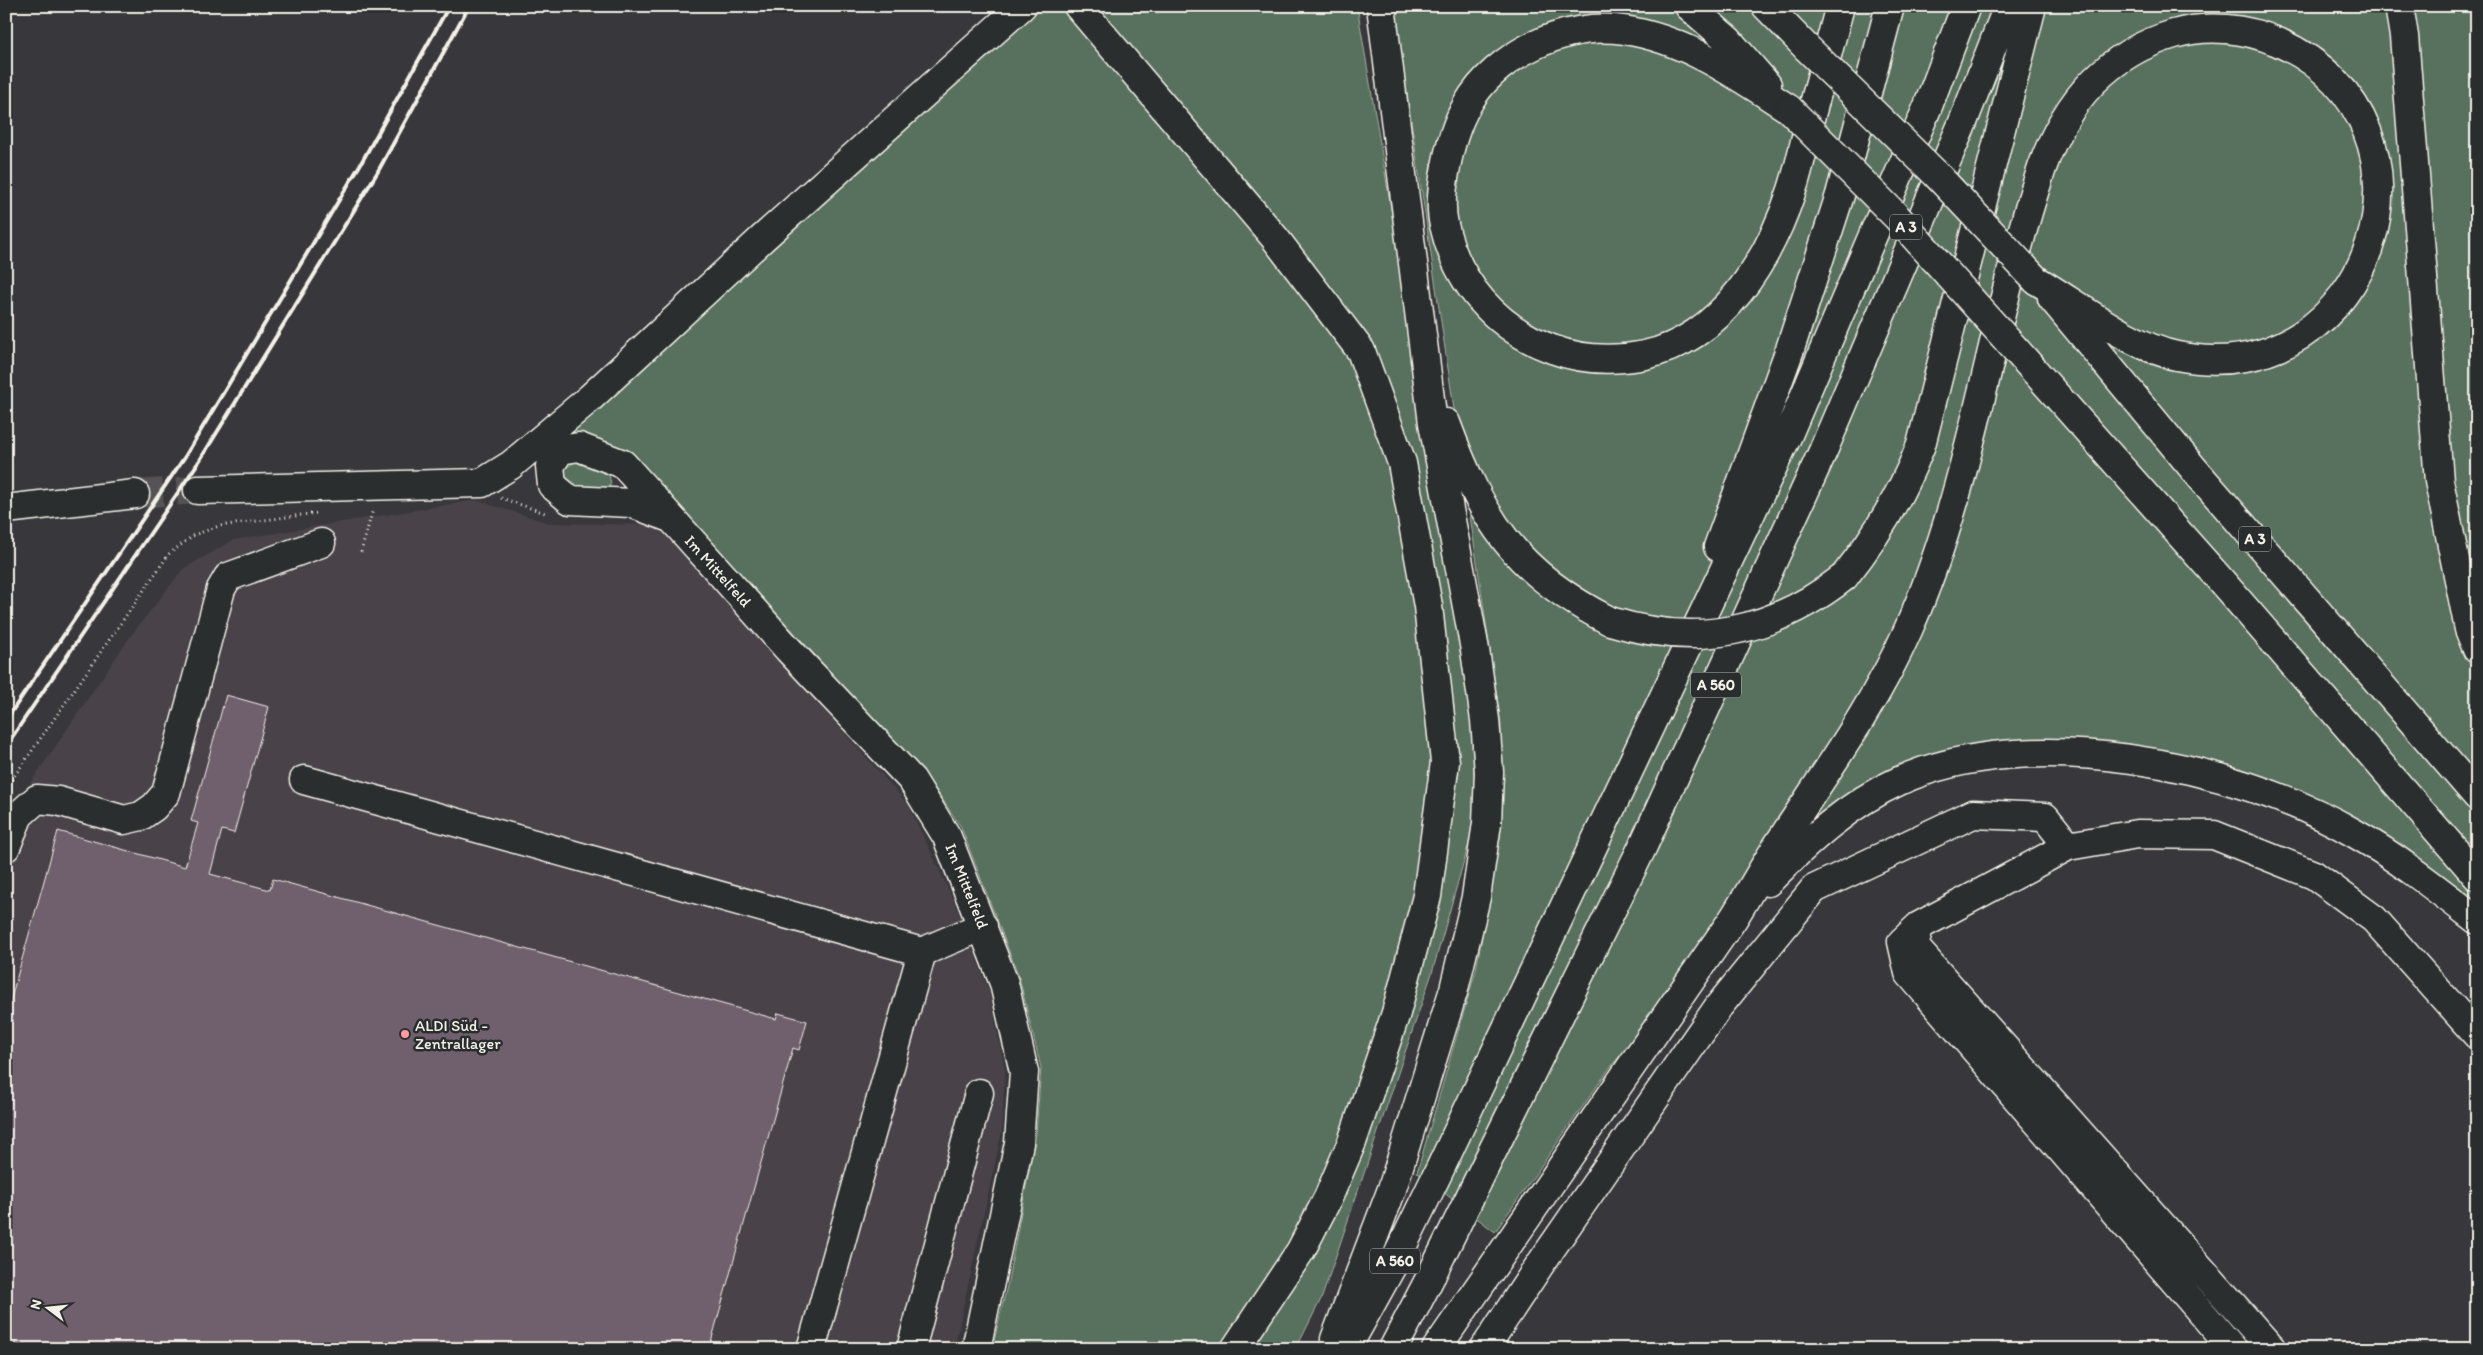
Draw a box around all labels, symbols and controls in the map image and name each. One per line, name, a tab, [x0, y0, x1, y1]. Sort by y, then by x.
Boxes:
road number: A 3	[1890, 214, 1922, 240]
road number: A 3	[2239, 526, 2271, 552]
street label: Im Mittelfeld	[681, 531, 755, 611]
road number: A 560	[1691, 672, 1741, 698]
street label: Im Mittelfeld	[941, 841, 993, 932]
place label: ALDI Süd - Zentrallager	[415, 1016, 501, 1053]
marker: ALDI Süd - Zentrallager	[399, 1028, 411, 1040]
road number: A 560	[1370, 1248, 1420, 1274]
north arrow	[22, 1282, 72, 1332]
text: N	[27, 1298, 45, 1311]

